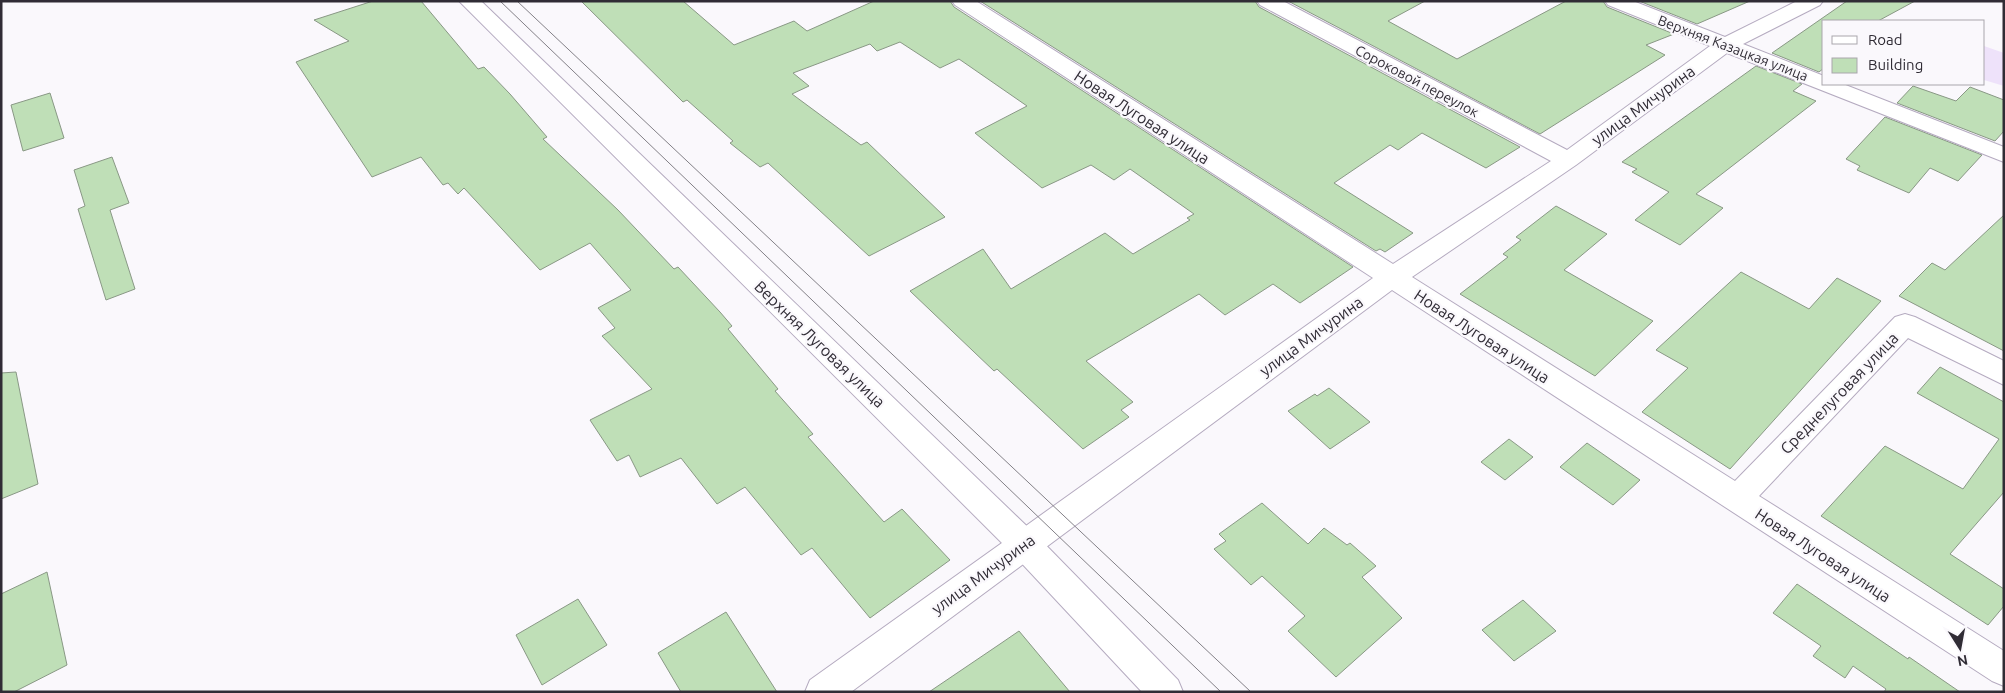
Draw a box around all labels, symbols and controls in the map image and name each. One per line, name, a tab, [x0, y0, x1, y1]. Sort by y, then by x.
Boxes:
street label: Верхняя Казацкая улица	[1656, 12, 1810, 84]
legend	[1822, 20, 1985, 85]
text: Road	[1868, 31, 1903, 48]
street label: Сороковой переулок	[1353, 42, 1481, 120]
text: Building	[1868, 56, 1923, 73]
street label: улица Мичурина	[1588, 61, 1698, 149]
street label: Новая Луговая улица	[1071, 67, 1213, 167]
street label: Верхняя Луговая улица	[751, 277, 889, 411]
street label: Новая Луговая улица	[1411, 286, 1553, 386]
street label: улица Мичурина	[1256, 292, 1366, 380]
street label: Среднелуговая улица	[1776, 329, 1902, 457]
street label: Новая Луговая улица	[1752, 505, 1894, 605]
street label: улица Мичурина	[928, 530, 1038, 618]
north arrow	[1935, 623, 1985, 673]
text: N	[1956, 652, 1969, 670]

